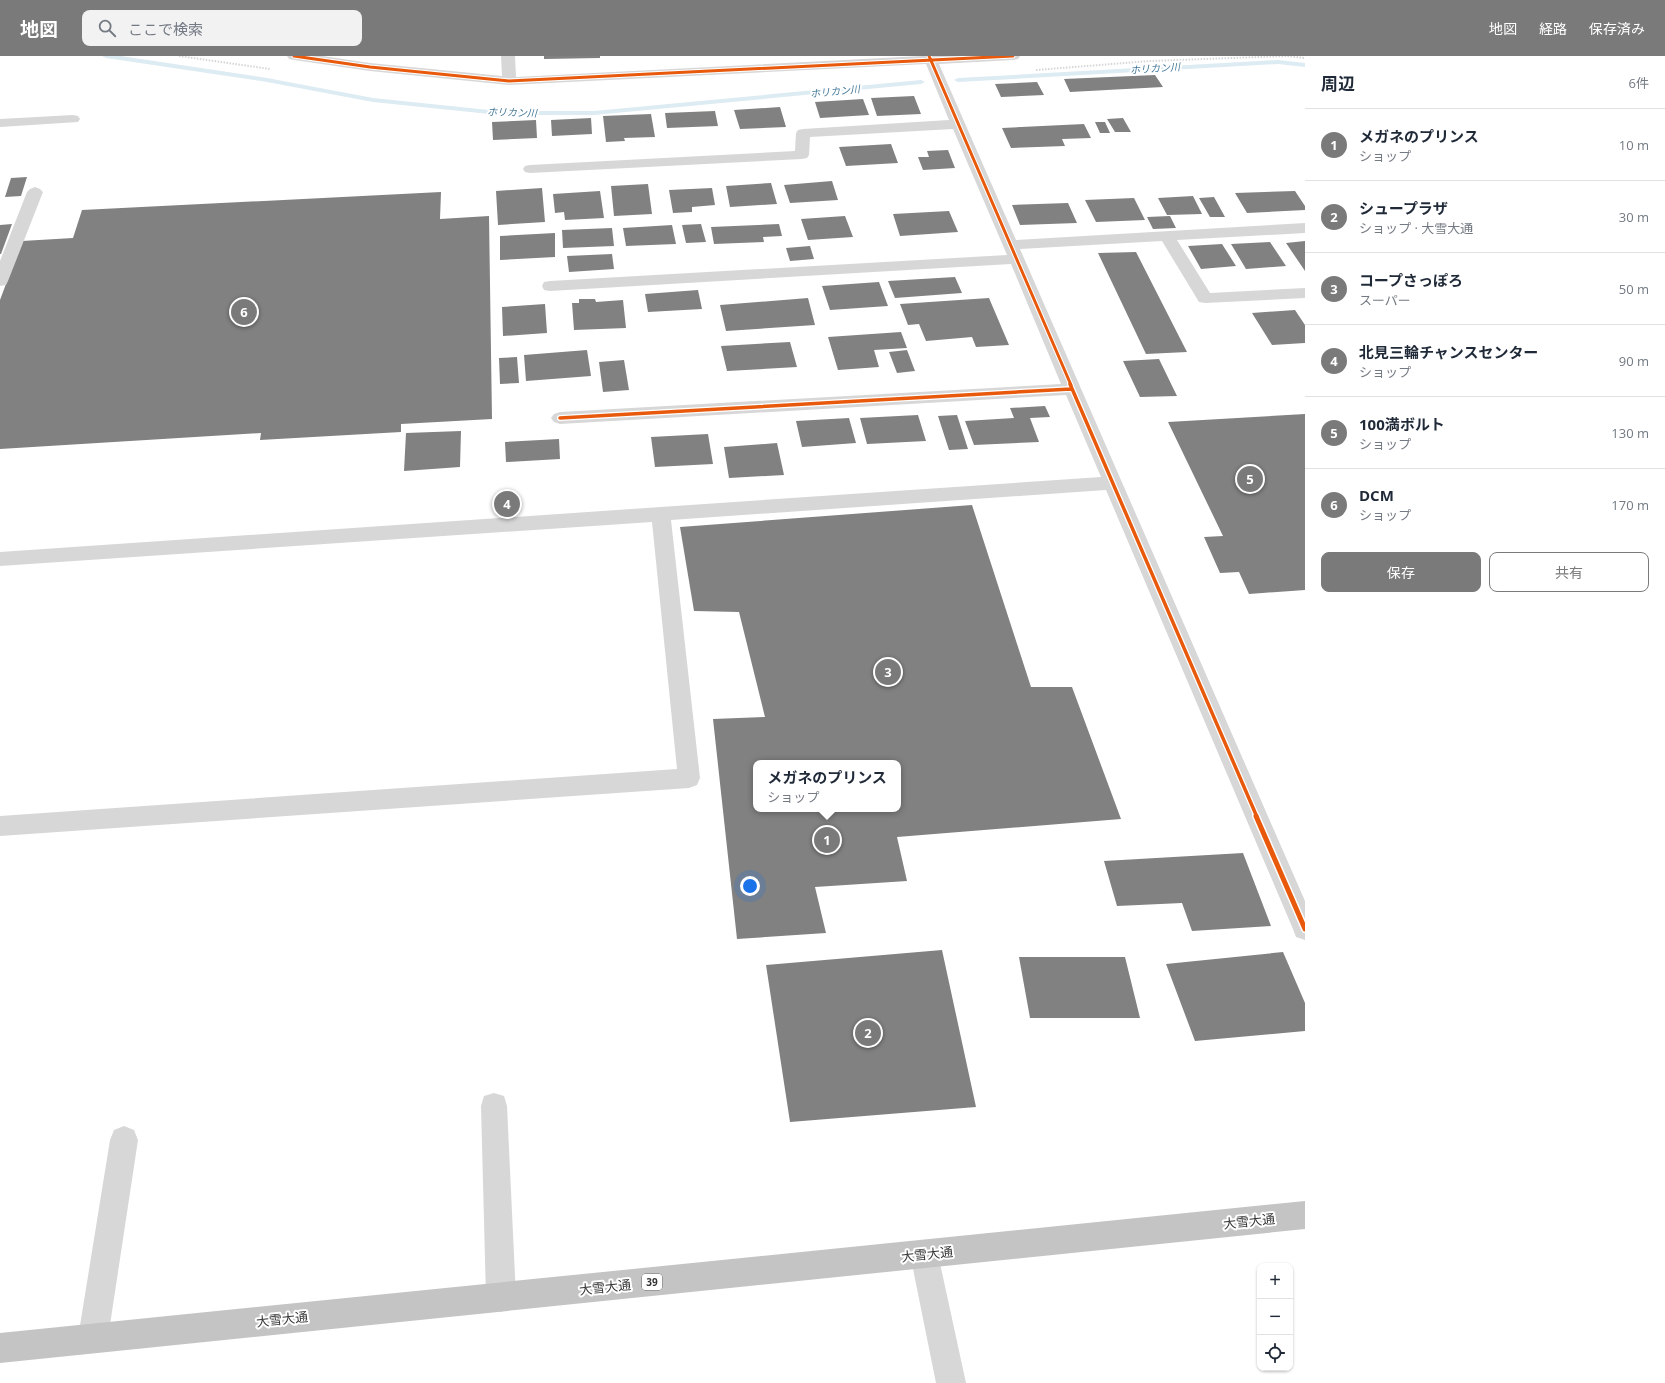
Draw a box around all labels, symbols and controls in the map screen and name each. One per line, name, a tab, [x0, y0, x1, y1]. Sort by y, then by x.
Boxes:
search box	[82, 10, 362, 46]
text: 地図	[20, 16, 58, 42]
icon: search	[96, 17, 118, 39]
text: ここで検索	[128, 19, 203, 39]
text: 地図	[1489, 19, 1517, 38]
text: 経路	[1539, 19, 1567, 38]
text: 保存済み	[1589, 19, 1645, 38]
water label: ホリカン川	[1130, 59, 1181, 77]
text: 周辺	[1321, 72, 1355, 95]
text: 6件	[1629, 74, 1649, 92]
water label: ホリカン川	[809, 81, 862, 101]
water label: ホリカン川	[487, 104, 538, 120]
text: メガネのプリンス	[1359, 126, 1479, 146]
text: 1	[1330, 136, 1338, 154]
text: 10 m	[1619, 136, 1649, 154]
text: ショップ	[1359, 147, 1411, 165]
text: シュープラザ	[1359, 198, 1448, 218]
text: 2	[1330, 208, 1338, 226]
text: 30 m	[1619, 208, 1649, 226]
text: ショップ · 大雪大通	[1359, 219, 1473, 237]
text: コープさっぽろ	[1359, 270, 1463, 290]
text: 3	[1330, 280, 1338, 298]
text: 50 m	[1619, 280, 1649, 298]
text: スーパー	[1359, 291, 1411, 309]
pin: 6	[231, 297, 257, 327]
text: 北見三輪チャンスセンター	[1359, 342, 1539, 362]
text: 4	[1330, 352, 1338, 370]
text: 90 m	[1619, 352, 1649, 370]
text: ショップ	[1359, 363, 1411, 381]
text: 100満ボルト	[1359, 414, 1445, 434]
text: 5	[1330, 424, 1338, 442]
text: 130 m	[1611, 424, 1649, 442]
text: ショップ	[1359, 435, 1411, 453]
pin: 5	[1237, 464, 1263, 494]
text: DCM	[1359, 485, 1394, 505]
pin: 4	[494, 489, 520, 519]
text: 6	[1330, 496, 1338, 514]
text: 170 m	[1611, 496, 1649, 514]
text: ショップ	[1359, 506, 1411, 524]
button: 保存	[1321, 552, 1481, 592]
button: 共有	[1489, 552, 1649, 592]
pin: 3	[875, 657, 901, 687]
popup	[753, 760, 901, 812]
text: メガネのプリンス	[767, 767, 887, 787]
text: ショップ	[767, 788, 819, 806]
pin: 1	[814, 825, 840, 855]
your location	[740, 876, 760, 896]
pin: 2	[855, 1018, 881, 1048]
street label: 大雪大通	[1222, 1209, 1276, 1233]
street label: 大雪大通	[900, 1242, 954, 1266]
map controls	[1257, 1263, 1293, 1371]
button: +	[1257, 1263, 1293, 1299]
road number: 39	[642, 1274, 662, 1290]
street label: 大雪大通	[578, 1275, 632, 1299]
button: −	[1257, 1299, 1293, 1335]
street label: 大雪大通	[255, 1307, 309, 1331]
button: locate	[1257, 1335, 1293, 1371]

